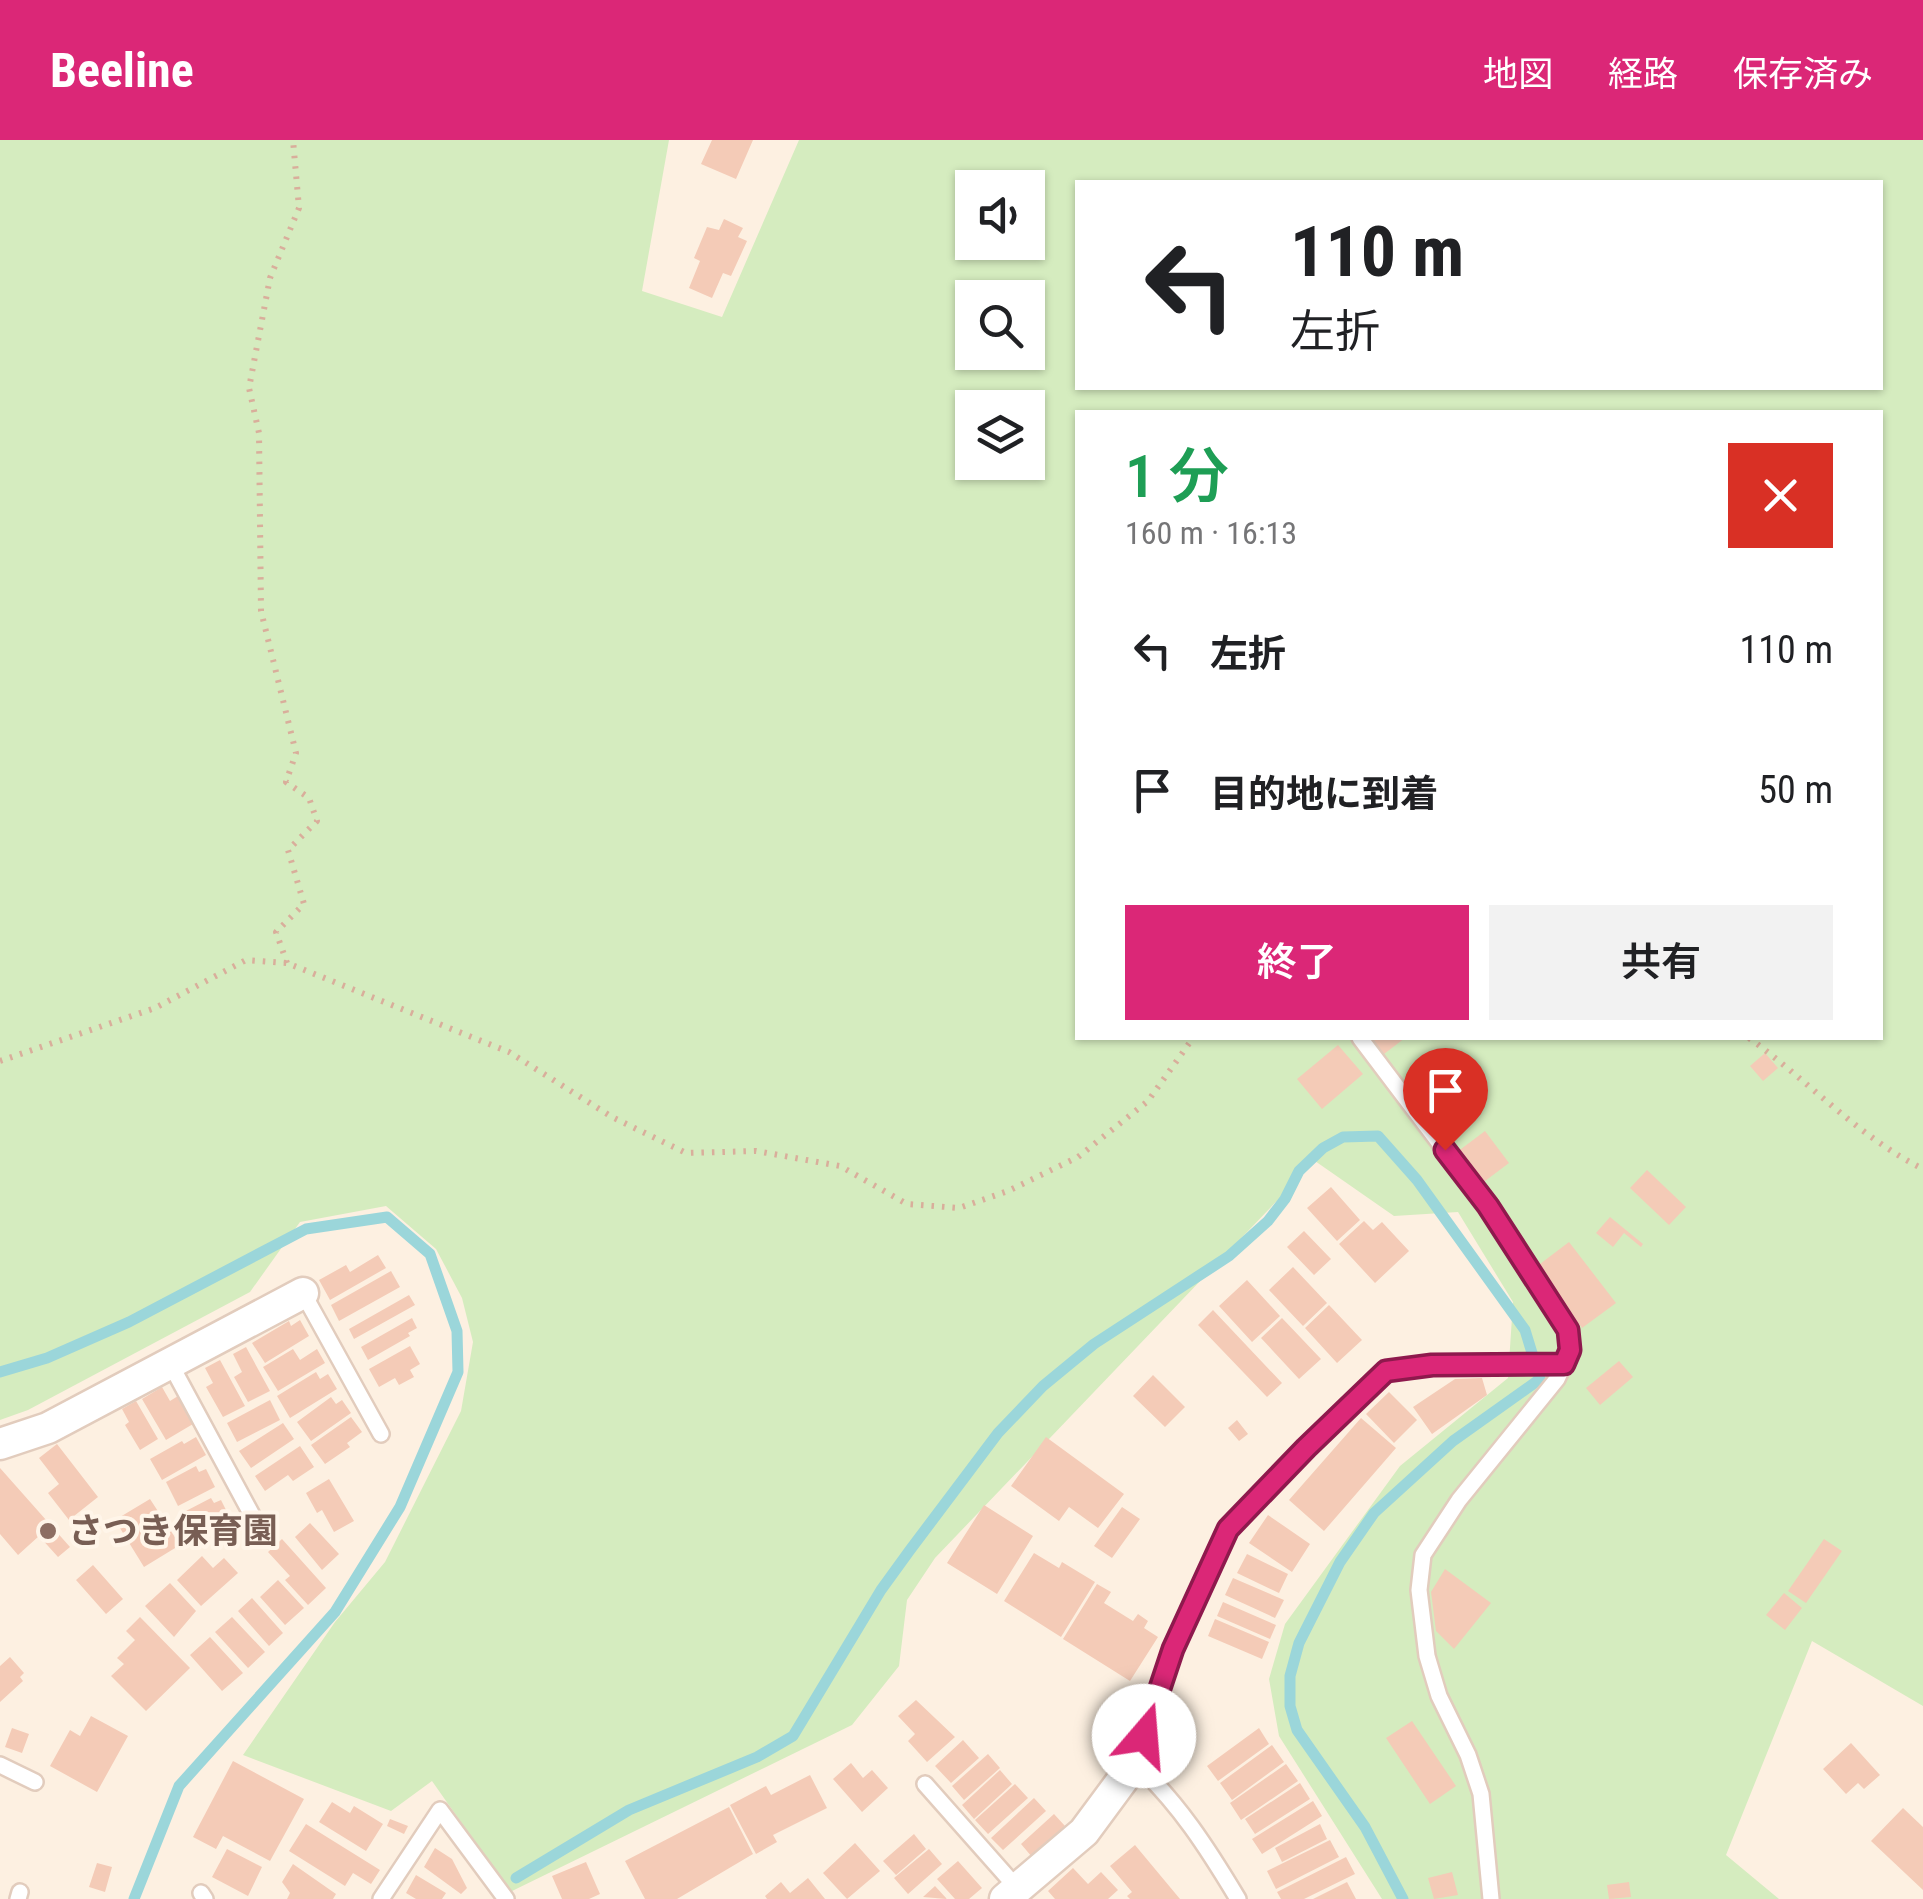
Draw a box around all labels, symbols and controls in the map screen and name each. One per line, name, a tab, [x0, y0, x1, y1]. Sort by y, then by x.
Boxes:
text: Beeline	[50, 42, 194, 99]
text: 地図	[1483, 54, 1553, 95]
text: 経路	[1608, 54, 1678, 95]
text: 保存済み	[1733, 54, 1873, 95]
map controls	[955, 170, 1045, 480]
button: sound	[955, 170, 1045, 260]
text: 110 m	[1290, 211, 1464, 293]
icon: left	[1125, 220, 1255, 350]
button: search	[955, 280, 1045, 370]
text: 左折	[1290, 305, 1380, 358]
button: layers	[955, 390, 1045, 480]
text: 1 分	[1125, 441, 1229, 512]
button: close	[1728, 443, 1833, 548]
text: 160 m · 16:13	[1125, 514, 1297, 552]
icon: left	[1125, 623, 1180, 678]
text: 110 m	[1739, 628, 1833, 672]
text: 左折	[1210, 632, 1286, 676]
icon: arrive	[1125, 763, 1180, 818]
text: 50 m	[1758, 768, 1833, 812]
text: 目的地に到着	[1210, 772, 1438, 816]
button: 終了	[1125, 905, 1469, 1020]
button: 共有	[1489, 905, 1833, 1020]
pin	[1403, 1048, 1488, 1151]
icon: arrive	[1418, 1063, 1473, 1118]
place label: さつき保育園	[68, 1511, 278, 1552]
marker: さつき保育園	[37, 1520, 59, 1542]
position arrow	[1092, 1684, 1196, 1788]

